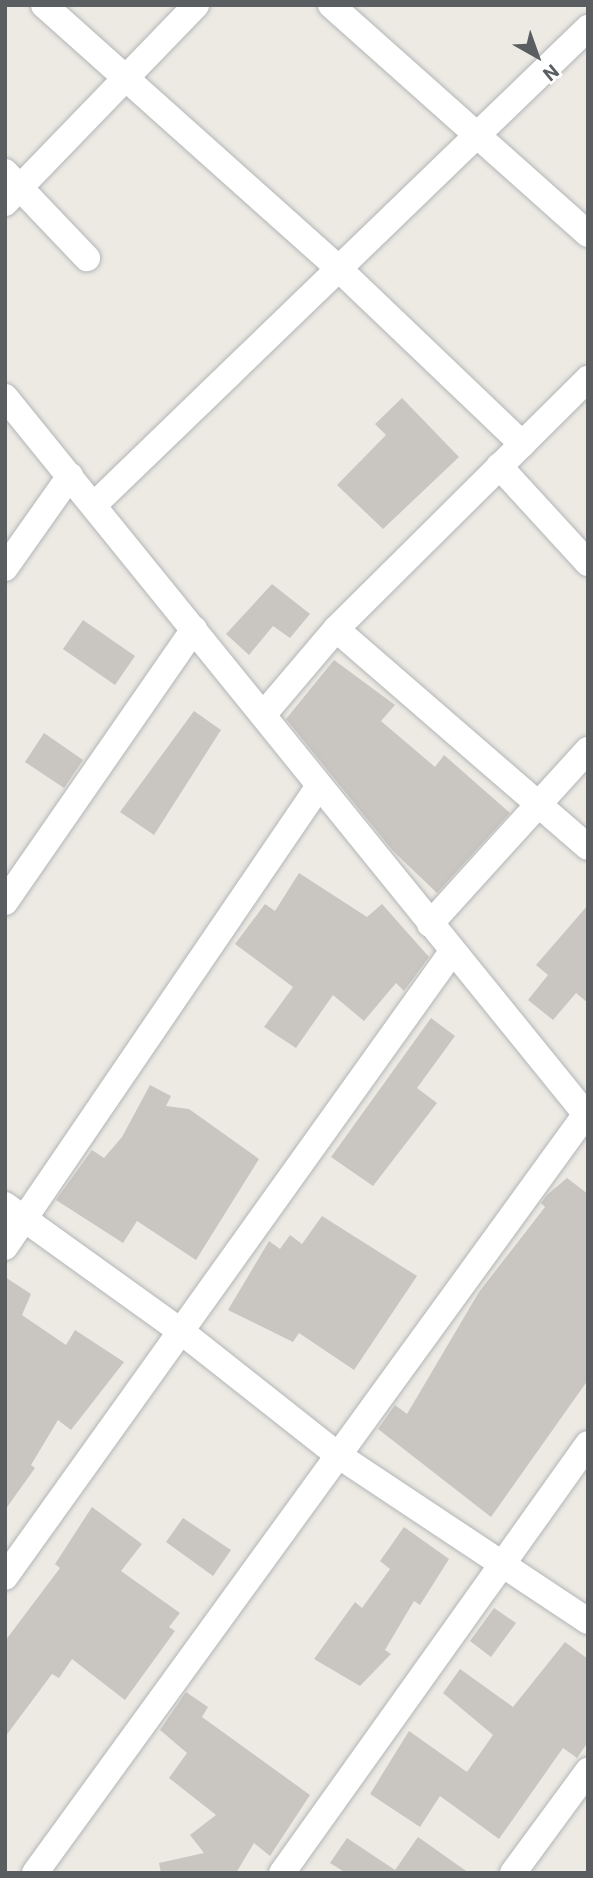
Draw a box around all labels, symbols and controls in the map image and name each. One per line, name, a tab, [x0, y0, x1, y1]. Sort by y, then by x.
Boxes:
north arrow	[502, 21, 572, 91]
text: N	[538, 59, 563, 86]

